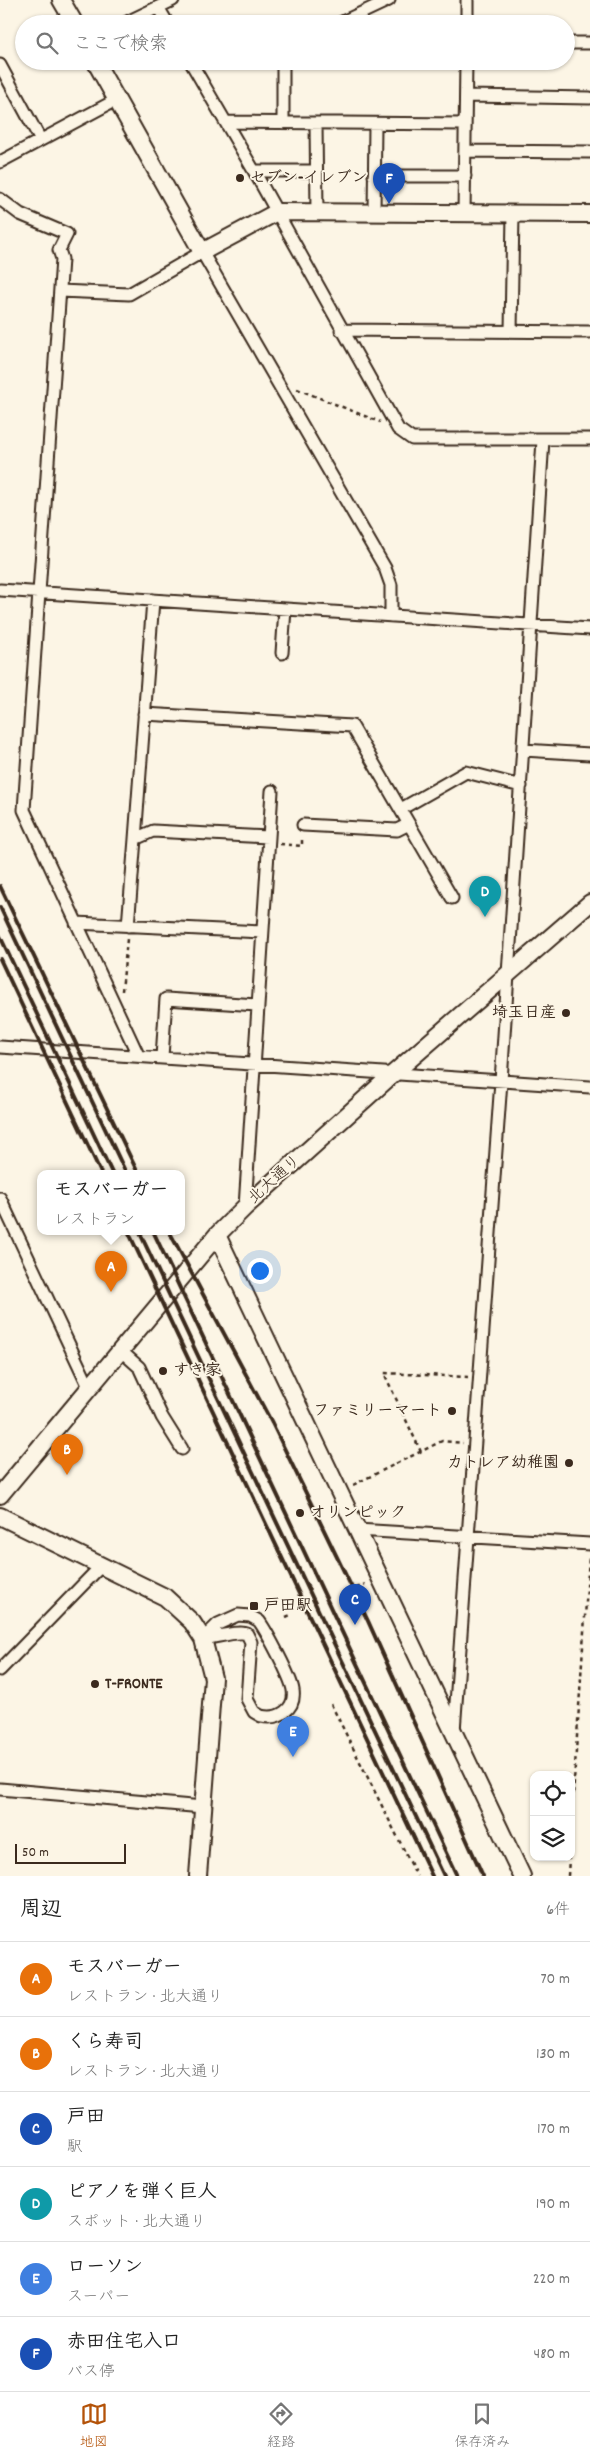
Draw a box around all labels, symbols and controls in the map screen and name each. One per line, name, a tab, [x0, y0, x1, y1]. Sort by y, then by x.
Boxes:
search box	[15, 15, 575, 70]
icon: search	[33, 29, 61, 57]
text: ここで検索	[73, 32, 168, 59]
pin: F	[373, 163, 405, 204]
place label: セブン-イレブン	[250, 167, 367, 190]
marker: セブン-イレブン	[234, 172, 246, 184]
pin: D	[469, 876, 501, 917]
place label: 埼玉日産	[492, 1002, 556, 1025]
marker: 埼玉日産	[560, 1007, 572, 1019]
street label: 北大通り	[244, 1150, 306, 1210]
popup	[37, 1170, 185, 1235]
text: モスバーガー	[54, 1178, 168, 1205]
text: レストラン	[54, 1209, 135, 1232]
pin: A	[95, 1251, 127, 1292]
your location	[247, 1258, 273, 1284]
place label: すき家	[173, 1360, 221, 1383]
marker: すき家	[157, 1365, 169, 1377]
place label: ファミリーマート	[313, 1400, 442, 1423]
marker: ファミリーマート	[446, 1405, 458, 1417]
pin: B	[51, 1434, 83, 1475]
place label: カトレア幼稚園	[447, 1452, 559, 1475]
marker: カトレア幼稚園	[563, 1457, 575, 1469]
place label: オリンピック	[310, 1502, 406, 1525]
marker: オリンピック	[294, 1507, 306, 1519]
pin: C	[339, 1584, 371, 1625]
place label: 戸田駅	[264, 1595, 312, 1618]
marker: 戸田駅	[248, 1600, 260, 1612]
place label: T-FRONTE	[105, 1673, 163, 1696]
marker: T-FRONTE	[89, 1678, 101, 1690]
pin: E	[277, 1716, 309, 1757]
map controls	[530, 1771, 575, 1861]
button: locate	[530, 1771, 575, 1816]
button: layers	[530, 1816, 575, 1861]
scale bar	[15, 1841, 126, 1864]
text: 50 m	[22, 1843, 49, 1863]
text: 周辺	[20, 1896, 62, 1926]
text: 6件	[546, 1899, 570, 1922]
text: モスバーガー	[67, 1955, 181, 1982]
text: A	[32, 1968, 40, 1991]
text: 70 m	[540, 1968, 570, 1991]
text: レストラン · 北大通り	[67, 1986, 223, 2009]
text: くら寿司	[67, 2030, 143, 2057]
text: B	[32, 2043, 40, 2066]
text: 130 m	[536, 2043, 570, 2066]
text: レストラン · 北大通り	[67, 2061, 223, 2084]
text: 戸田	[67, 2105, 105, 2132]
text: C	[32, 2118, 40, 2141]
text: 170 m	[537, 2118, 570, 2141]
text: 駅	[67, 2136, 83, 2159]
text: ピアノを弾く巨人	[67, 2180, 217, 2207]
text: D	[32, 2193, 40, 2216]
text: 190 m	[536, 2193, 570, 2216]
text: スポット · 北大通り	[67, 2211, 206, 2234]
text: ローソン	[67, 2255, 143, 2282]
text: E	[32, 2268, 40, 2291]
text: 220 m	[533, 2268, 570, 2291]
text: スーパー	[67, 2286, 130, 2309]
text: 赤田住宅入口	[67, 2330, 181, 2357]
text: F	[32, 2343, 40, 2366]
text: 480 m	[534, 2343, 570, 2366]
text: バス停	[67, 2361, 115, 2384]
tab: 地図	[80, 2400, 108, 2453]
tab: 経路	[267, 2400, 295, 2453]
tab: 保存済み	[454, 2400, 510, 2453]

